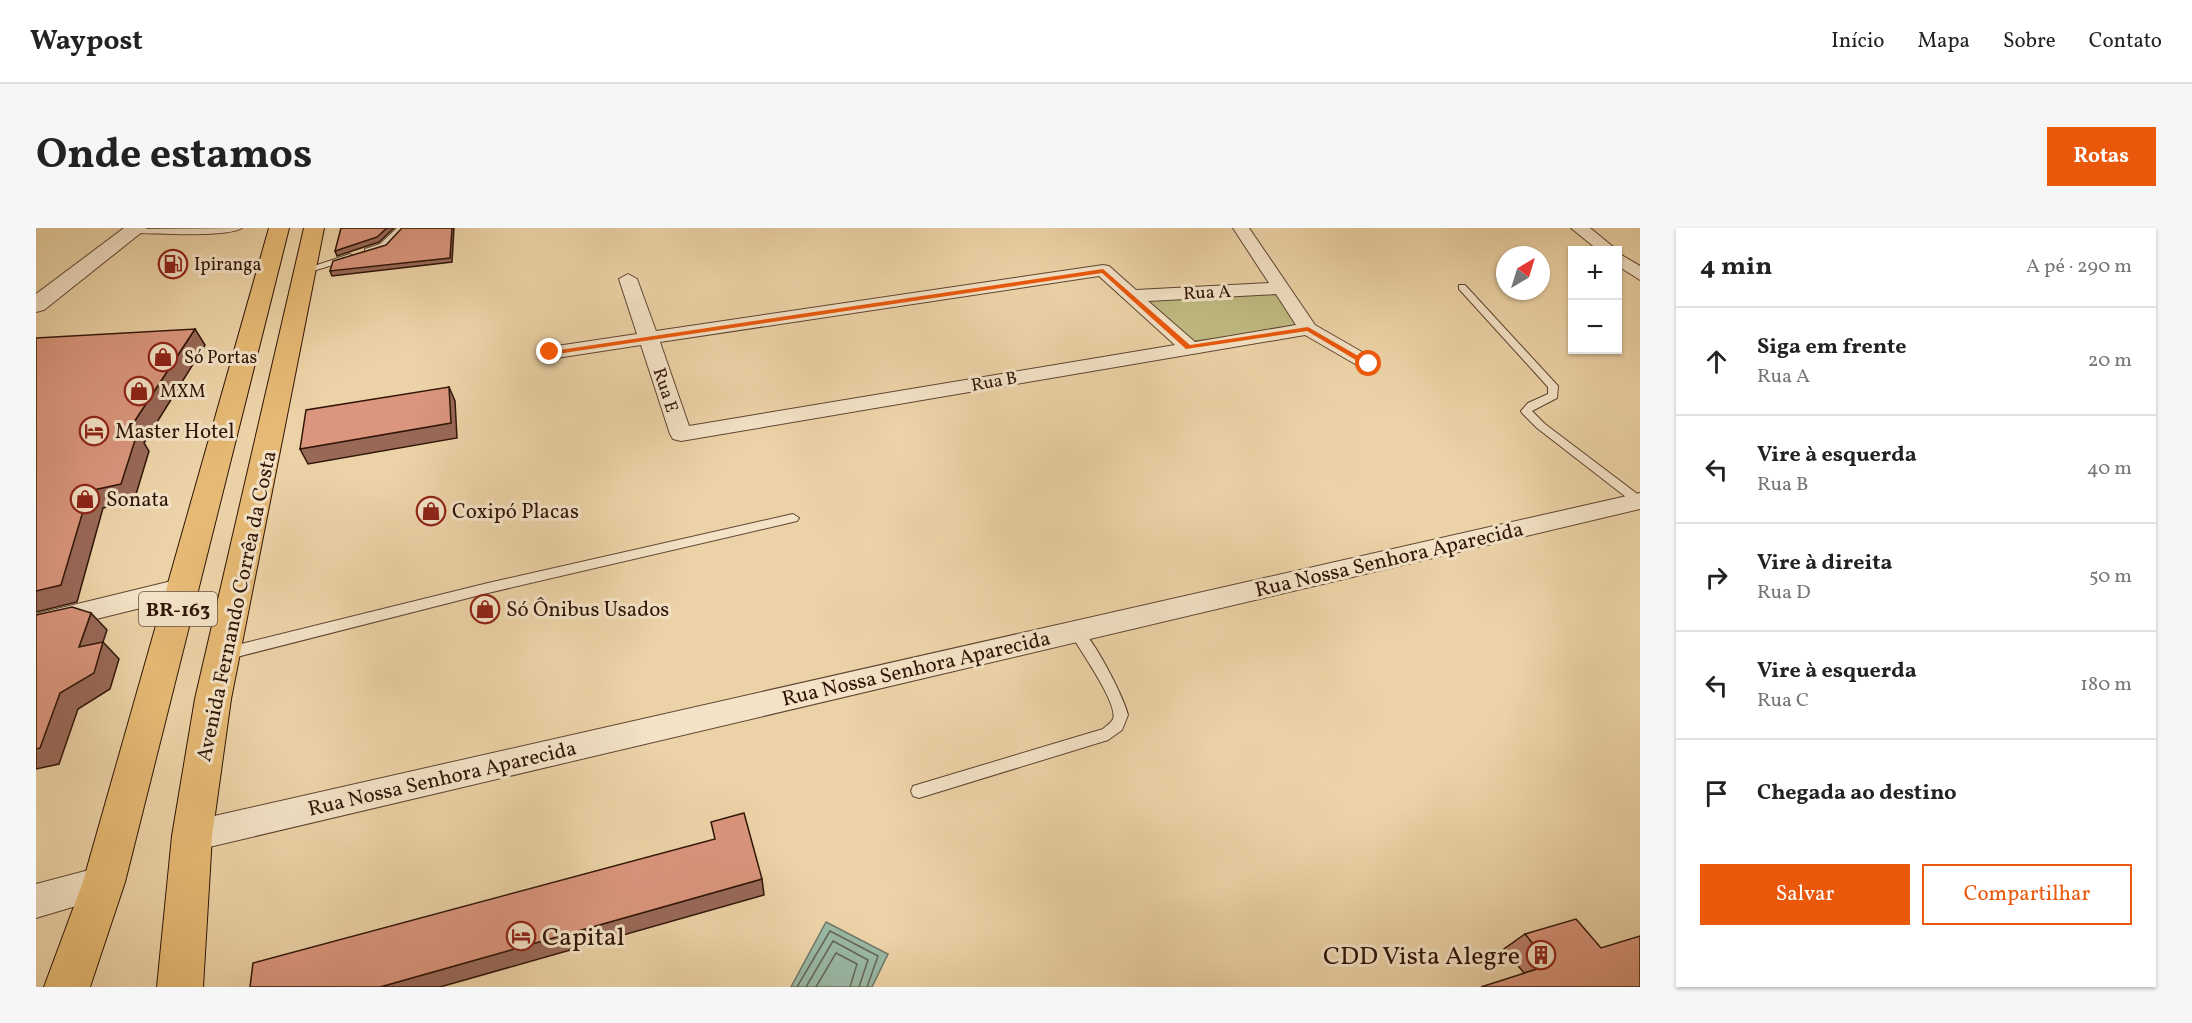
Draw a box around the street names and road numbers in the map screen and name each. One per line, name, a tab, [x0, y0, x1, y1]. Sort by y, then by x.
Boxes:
street label: Rua A	[1183, 280, 1232, 307]
street label: Rua E	[646, 365, 684, 416]
street label: Rua B	[969, 366, 1019, 399]
street label: Avenida Fernando Corrêa da Costa	[190, 448, 285, 764]
street label: Rua Nossa Senhora Aparecida	[1252, 515, 1526, 605]
road number: BR-163	[139, 592, 217, 626]
street label: Rua Nossa Senhora Aparecida	[779, 624, 1053, 714]
street label: Rua Nossa Senhora Aparecida	[305, 734, 579, 824]

